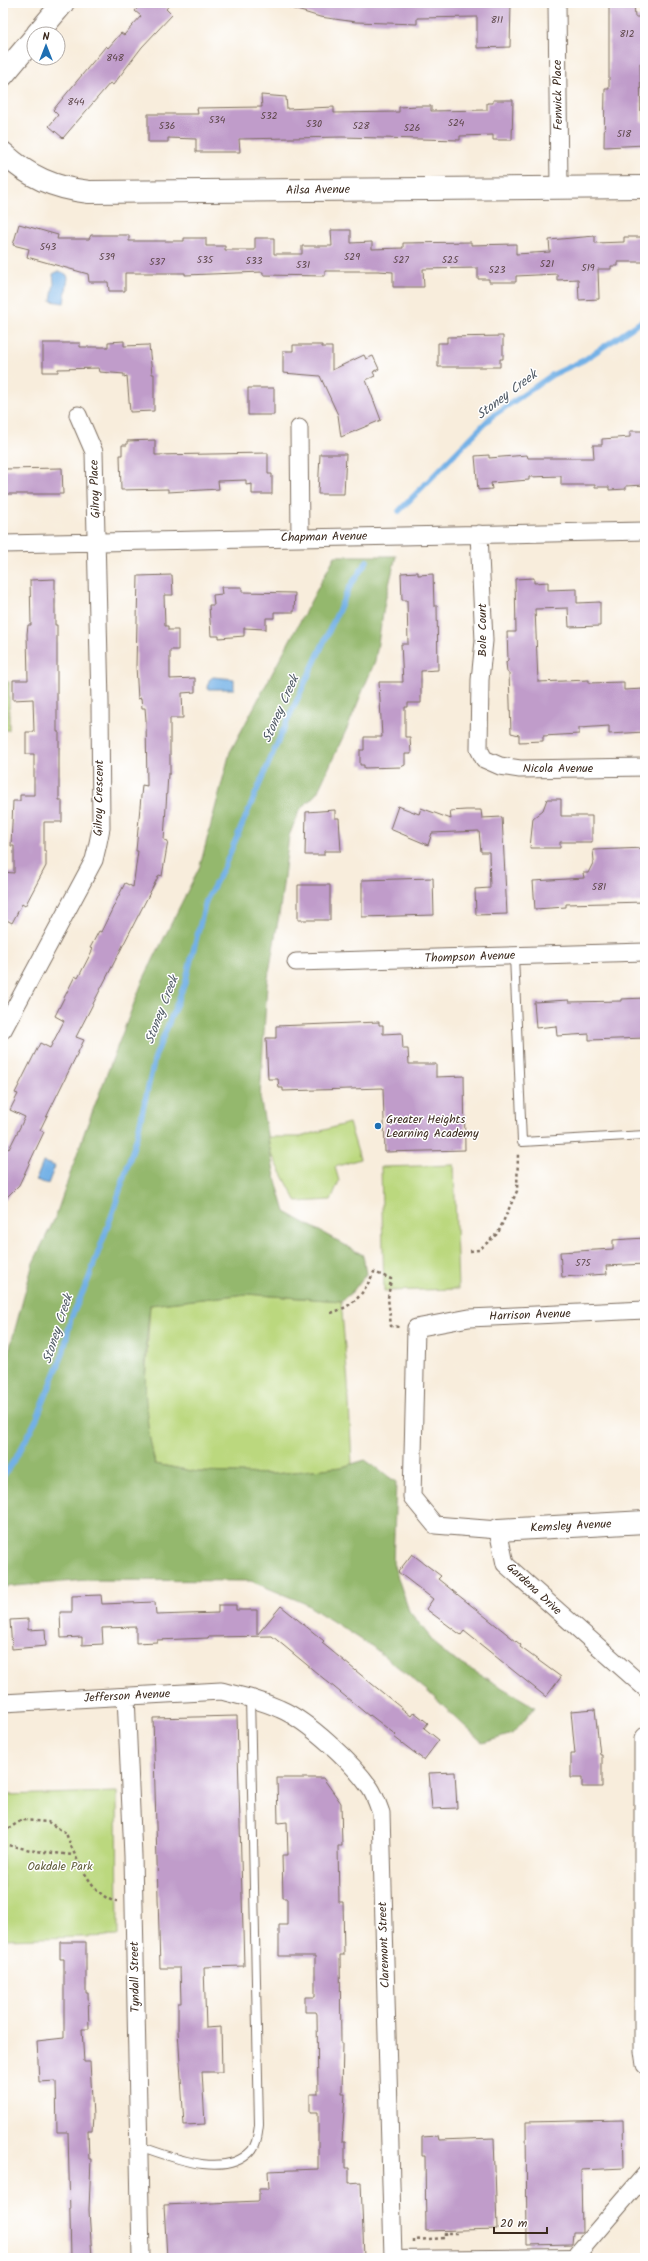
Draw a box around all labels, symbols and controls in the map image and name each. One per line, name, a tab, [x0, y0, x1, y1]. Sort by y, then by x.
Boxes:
house number: 811	[491, 12, 503, 28]
north arrow	[26, 26, 66, 66]
house number: 812	[620, 26, 635, 42]
text: N	[43, 28, 50, 46]
house number: 848	[106, 50, 125, 66]
street label: Fenwick Place	[548, 59, 568, 130]
house number: 844	[67, 94, 85, 110]
house number: 532	[261, 108, 278, 124]
house number: 534	[209, 112, 226, 128]
house number: 524	[448, 115, 465, 131]
house number: 530	[306, 116, 322, 132]
house number: 536	[159, 118, 175, 134]
house number: 528	[352, 118, 371, 134]
house number: 526	[404, 120, 420, 136]
house number: 518	[617, 126, 632, 142]
street label: Ailsa Avenue	[286, 180, 351, 200]
house number: 543	[40, 239, 57, 255]
house number: 539	[99, 249, 115, 265]
house number: 529	[344, 249, 360, 265]
house number: 535	[197, 252, 214, 268]
house number: 527	[393, 252, 409, 268]
house number: 525	[442, 252, 459, 268]
house number: 533	[246, 253, 263, 269]
house number: 537	[149, 254, 165, 270]
house number: 521	[540, 256, 554, 272]
house number: 531	[296, 257, 310, 273]
house number: 519	[581, 260, 595, 276]
house number: 523	[489, 262, 506, 278]
water label: Stoney Creek	[472, 364, 544, 425]
street label: Gilroy Place	[84, 459, 106, 519]
street label: Chapman Avenue	[280, 527, 368, 547]
street label: Bole Court	[473, 603, 492, 657]
water label: Stoney Creek	[257, 670, 306, 746]
street label: Gilroy Crescent	[89, 759, 109, 836]
street label: Nicola Avenue	[523, 759, 594, 778]
house number: 581	[592, 879, 606, 895]
street label: Thompson Avenue	[424, 946, 516, 968]
water label: Stoney Creek	[139, 971, 185, 1047]
place label: Greater Heights Learning Academy	[386, 1110, 479, 1143]
marker: Greater Heights Learning Academy	[373, 1121, 383, 1131]
house number: 575	[575, 1255, 591, 1271]
water label: Stoney Creek	[37, 1290, 80, 1366]
street label: Harrison Avenue	[489, 1304, 572, 1326]
street label: Kemsley Avenue	[530, 1514, 613, 1538]
street label: Gardena Drive	[502, 1558, 567, 1620]
street label: Jefferson Avenue	[83, 1684, 171, 1708]
park label: Oakdale Park	[27, 1857, 93, 1876]
street label: Claremont Street	[373, 1901, 395, 1989]
street label: Tyndall Street	[125, 1941, 145, 2013]
scale bar	[494, 2209, 547, 2235]
text: 20 m	[500, 2214, 528, 2233]

